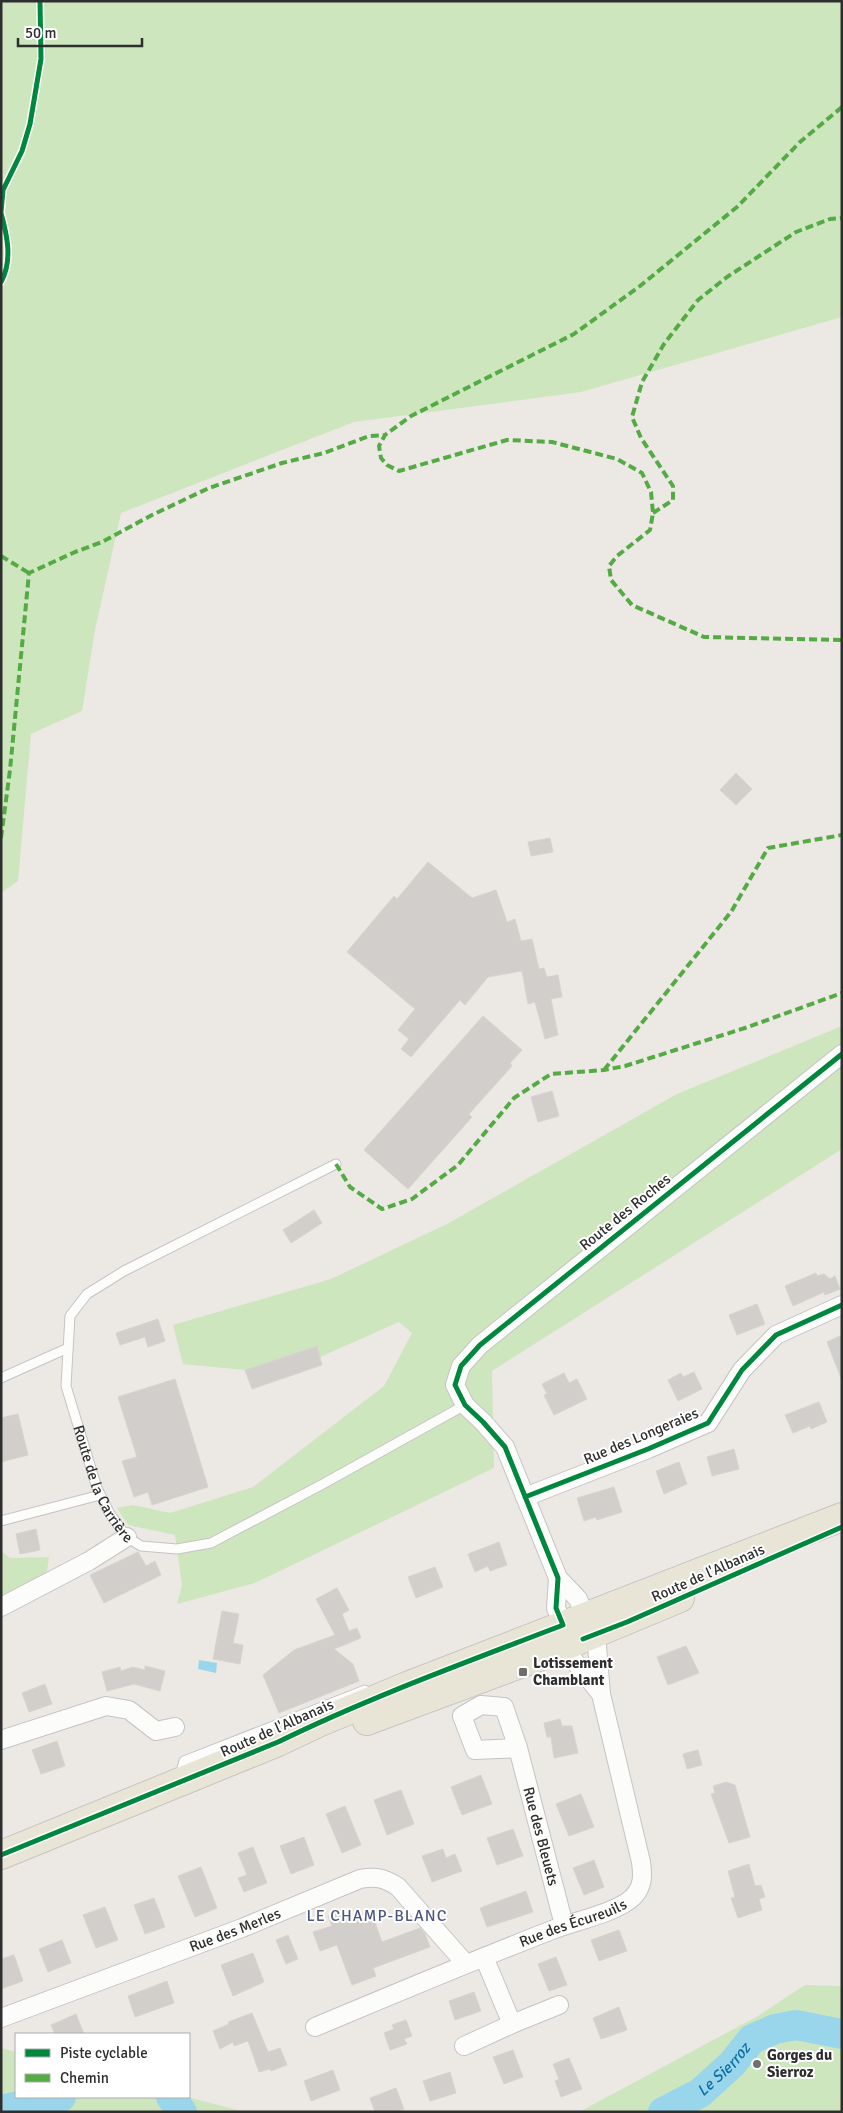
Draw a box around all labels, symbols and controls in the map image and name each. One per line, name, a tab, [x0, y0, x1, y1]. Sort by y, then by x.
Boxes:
scale bar	[18, 15, 141, 47]
text: 50 m	[25, 24, 56, 42]
street label: Route des Roches	[576, 1170, 675, 1254]
street label: Rue des Longeraies	[581, 1404, 702, 1468]
street label: Route de la Carrière	[69, 1423, 136, 1547]
street label: Route de l'Albanais	[649, 1540, 768, 1606]
place label: Lotissement Chamblant	[533, 1654, 613, 1689]
marker: Lotissement Chamblant	[517, 1666, 529, 1678]
street label: Route de l'Albanais	[218, 1695, 337, 1761]
street label: Rue des Bleuets	[519, 1785, 563, 1888]
street label: Rue des Écureuils	[517, 1895, 630, 1951]
street label: Rue des Merles	[187, 1904, 284, 1956]
district label: LE CHAMP-BLANC	[307, 1906, 447, 1926]
legend	[15, 2033, 190, 2098]
water label: Le Sierroz	[693, 2038, 756, 2101]
text: Piste cyclable	[60, 2044, 148, 2062]
place label: Gorges du Sierroz	[767, 2046, 832, 2081]
marker: Gorges du Sierroz	[751, 2058, 763, 2070]
text: Chemin	[60, 2069, 109, 2087]

